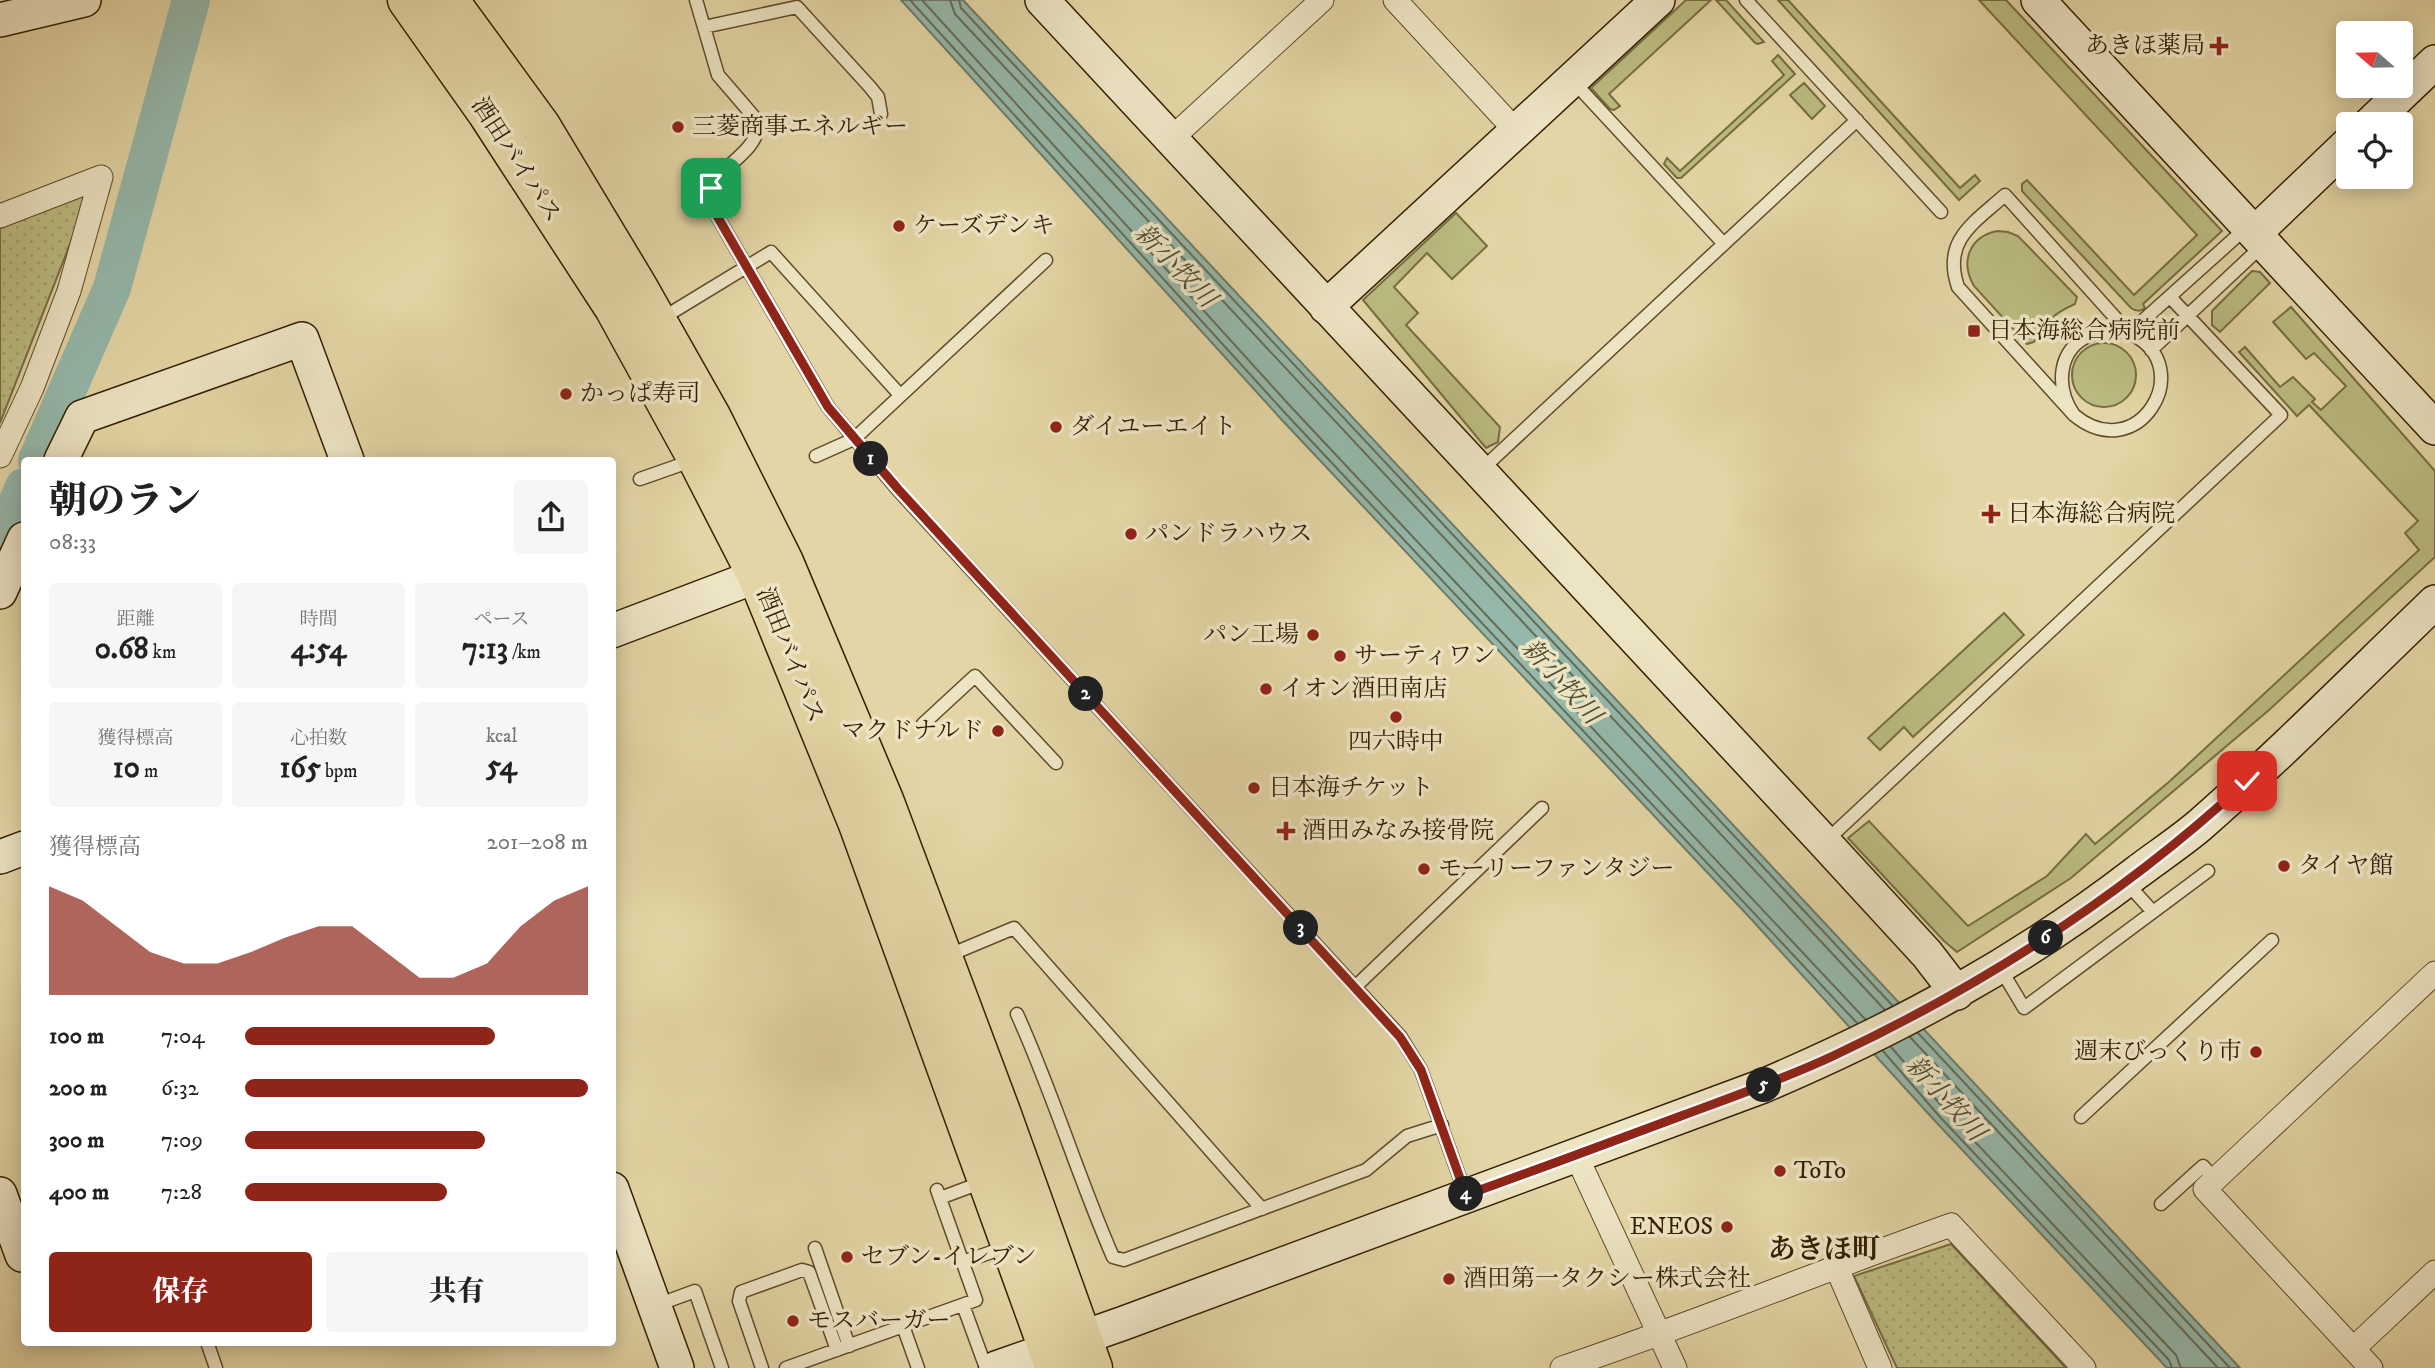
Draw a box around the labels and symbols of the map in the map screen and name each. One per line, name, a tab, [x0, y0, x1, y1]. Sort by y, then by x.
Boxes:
north arrow	[2336, 21, 2413, 98]
place label: あきほ薬局	[2085, 31, 2205, 61]
marker: あきほ薬局	[2211, 38, 2227, 54]
street label: 酒田バイパス	[464, 92, 568, 228]
place label: 三菱商事エネルギー	[692, 112, 908, 142]
marker: 三菱商事エネルギー	[670, 119, 686, 135]
pin	[681, 158, 741, 218]
place label: ケーズデンキ	[913, 211, 1055, 241]
water label: 新小牧川	[1127, 217, 1225, 317]
marker: ケーズデンキ	[891, 218, 907, 234]
place label: 日本海総合病院前	[1988, 316, 2180, 346]
marker: 日本海総合病院前	[1966, 323, 1982, 339]
place label: かっぱ寿司	[580, 379, 700, 409]
marker: かっぱ寿司	[558, 386, 574, 402]
place label: ダイユーエイト	[1070, 412, 1237, 442]
marker: ダイユーエイト	[1048, 419, 1064, 435]
pin: 1	[854, 442, 888, 476]
place label: 日本海総合病院	[2007, 499, 2175, 529]
marker: 日本海総合病院	[1981, 504, 2001, 524]
place label: パンドラハウス	[1145, 519, 1312, 549]
marker: パンドラハウス	[1123, 526, 1139, 542]
street label: 酒田バイパス	[749, 583, 831, 727]
place label: パン工場	[1203, 620, 1299, 650]
marker: パン工場	[1305, 627, 1321, 643]
water label: 新小牧川	[1514, 632, 1610, 734]
place label: サーティワン	[1354, 641, 1496, 671]
marker: サーティワン	[1332, 648, 1348, 664]
place label: イオン酒田南店	[1280, 674, 1447, 704]
pin: 2	[1068, 676, 1104, 712]
marker: イオン酒田南店	[1258, 681, 1274, 697]
marker: 四六時中	[1388, 709, 1404, 725]
place label: マクドナルド	[841, 716, 984, 746]
marker: マクドナルド	[990, 723, 1006, 739]
place label: 四六時中	[1348, 727, 1444, 757]
pin	[2217, 751, 2277, 811]
place label: 日本海チケット	[1268, 773, 1434, 803]
marker: 日本海チケット	[1246, 780, 1262, 796]
place label: 酒田みなみ接骨院	[1302, 816, 1494, 846]
marker: 酒田みなみ接骨院	[1276, 821, 1296, 841]
place label: タイヤ館	[2298, 851, 2394, 881]
place label: モーリーファンタジー	[1438, 854, 1674, 884]
marker: タイヤ館	[2276, 858, 2292, 874]
marker: モーリーファンタジー	[1416, 861, 1432, 877]
pin: 3	[1284, 911, 1318, 946]
pin: 6	[2028, 920, 2064, 956]
place label: 週末びっくり市	[2074, 1037, 2242, 1067]
marker: 週末びっくり市	[2248, 1044, 2264, 1060]
water label: 新小牧川	[1898, 1049, 1994, 1151]
pin: 5	[1746, 1068, 1782, 1102]
place label: ToTo	[1794, 1156, 1846, 1186]
marker: ToTo	[1772, 1163, 1788, 1179]
pin: 4	[1448, 1176, 1484, 1212]
place label: ENEOS	[1630, 1212, 1713, 1242]
marker: ENEOS	[1719, 1219, 1735, 1235]
district label: あきほ町	[1768, 1232, 1880, 1267]
place label: セブン-イレブン	[861, 1242, 1037, 1272]
marker: セブン-イレブン	[839, 1249, 855, 1265]
place label: 酒田第一タクシー株式会社	[1463, 1264, 1751, 1294]
marker: 酒田第一タクシー株式会社	[1441, 1271, 1457, 1287]
place label: モスバーガー	[807, 1306, 951, 1336]
marker: モスバーガー	[785, 1313, 801, 1329]

